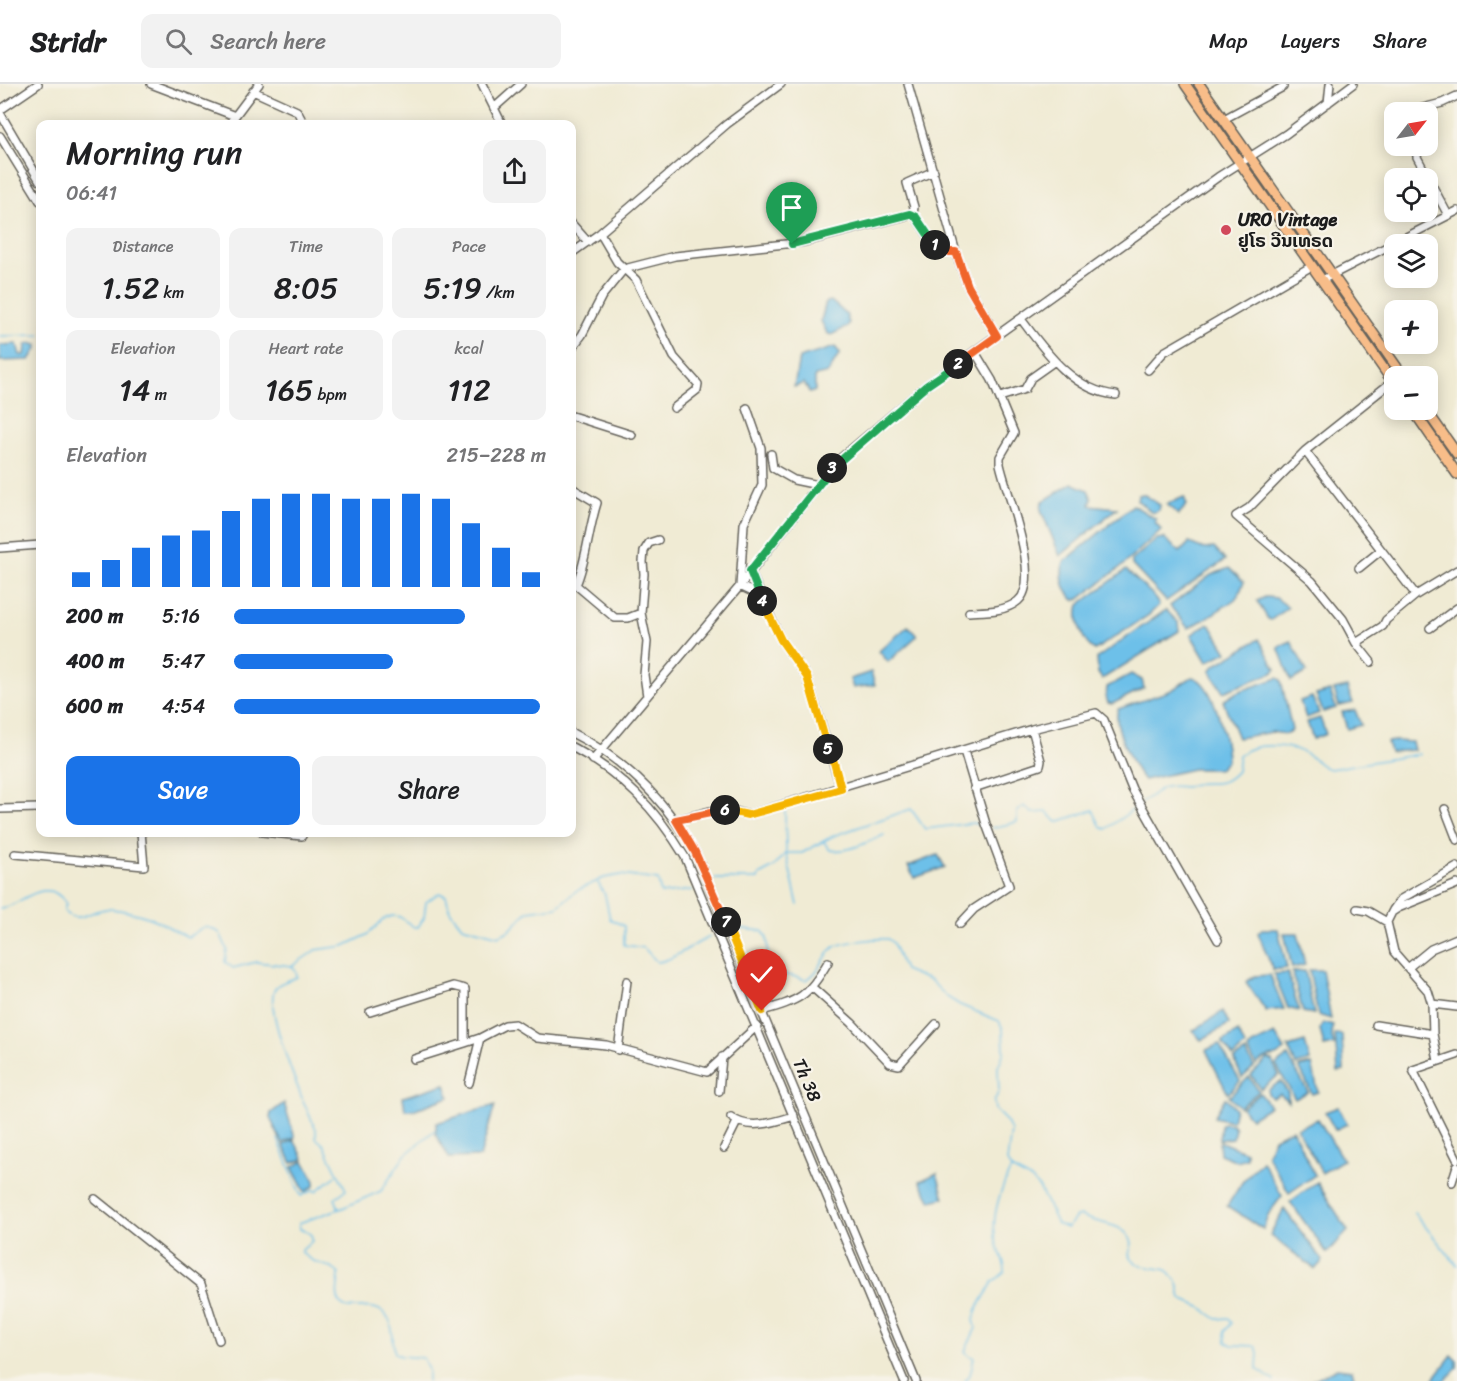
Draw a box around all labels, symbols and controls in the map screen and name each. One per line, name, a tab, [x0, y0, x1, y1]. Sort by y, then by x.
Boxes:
search box	[141, 14, 561, 68]
text: Stridr	[30, 17, 105, 66]
text: Search here	[210, 22, 326, 61]
text: Map	[1209, 22, 1248, 60]
text: Layers	[1281, 22, 1340, 60]
text: Share	[1373, 22, 1427, 60]
icon: search	[162, 25, 195, 58]
north arrow	[1384, 102, 1438, 156]
map controls	[1384, 102, 1438, 420]
text: Morning run	[66, 124, 242, 182]
button: share	[483, 140, 546, 203]
button: locate	[1384, 168, 1438, 222]
text: 06:41	[66, 176, 117, 211]
pin	[766, 182, 817, 244]
icon: arrive	[775, 191, 808, 224]
place label: URO Vintage ຢູໂຣ ວີນເທຣດ	[1238, 204, 1338, 257]
marker: URO Vintage ຢູໂຣ ວີນເທຣດ	[1219, 223, 1233, 237]
pin: 1	[920, 230, 950, 260]
text: 1	[932, 230, 938, 259]
text: Distance	[113, 232, 173, 261]
text: Time	[289, 232, 323, 261]
text: Pace	[452, 232, 486, 261]
button: layers	[1384, 234, 1438, 288]
text: 1.52	[102, 261, 159, 315]
text: 8:05	[274, 261, 338, 315]
text: 5:19	[423, 261, 482, 315]
text: km	[159, 278, 184, 307]
text: /km	[482, 278, 515, 307]
button: +	[1384, 300, 1438, 354]
text: Elevation	[111, 334, 175, 363]
text: Heart rate	[268, 334, 344, 363]
text: kcal	[454, 334, 484, 363]
pin: 2	[943, 349, 973, 379]
text: 2	[953, 349, 963, 378]
text: 14	[119, 363, 151, 417]
text: 165	[265, 363, 313, 417]
text: 112	[447, 363, 491, 417]
button: −	[1384, 366, 1438, 420]
text: m	[151, 380, 167, 409]
text: bpm	[313, 380, 347, 409]
text: Elevation	[66, 438, 147, 473]
text: 215–228 m	[447, 438, 546, 473]
pin: 3	[817, 453, 847, 483]
text: 3	[828, 453, 836, 482]
pin: 4	[747, 586, 777, 616]
text: 4	[757, 586, 767, 615]
text: 200 m	[66, 599, 123, 634]
text: 5:16	[162, 599, 200, 634]
text: 400 m	[66, 644, 124, 679]
text: 5:47	[162, 644, 204, 679]
text: 600 m	[66, 689, 123, 724]
text: 4:54	[162, 689, 205, 724]
pin: 5	[813, 734, 843, 764]
text: 5	[823, 734, 833, 763]
button: Save	[66, 756, 300, 825]
button: Share	[312, 756, 546, 825]
pin: 6	[710, 795, 740, 825]
text: 6	[720, 795, 730, 824]
pin: 7	[711, 907, 741, 937]
text: 7	[721, 907, 731, 936]
pin	[736, 949, 787, 1011]
icon: check	[745, 958, 778, 991]
street label: Th 38	[784, 1053, 831, 1107]

